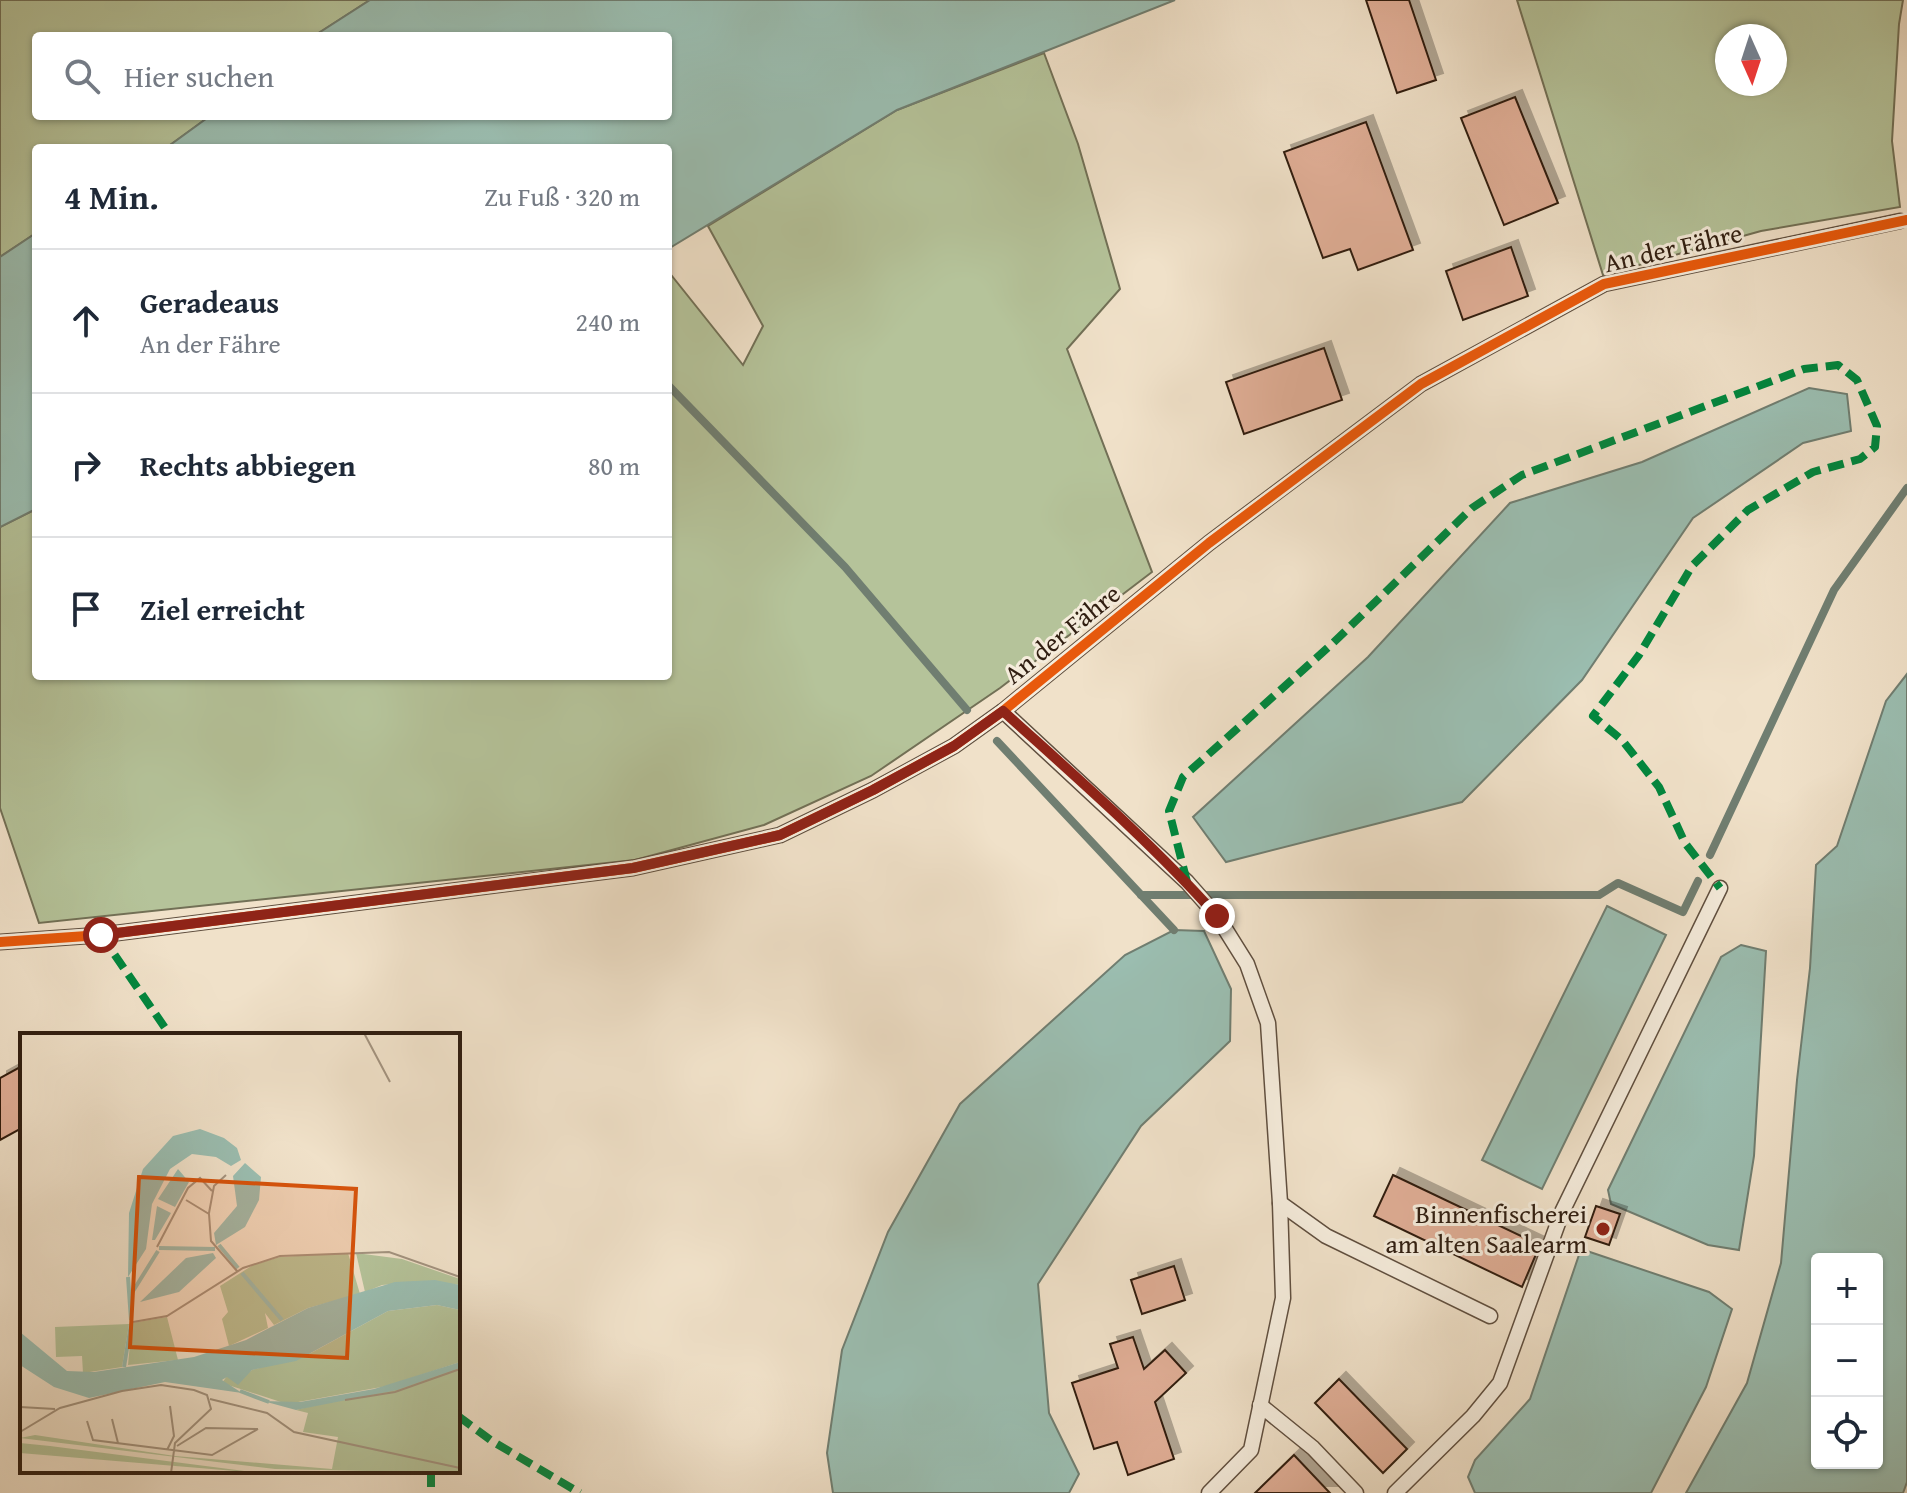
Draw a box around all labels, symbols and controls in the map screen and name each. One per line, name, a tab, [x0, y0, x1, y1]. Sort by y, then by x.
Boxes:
north arrow	[1715, 24, 1787, 96]
search box	[32, 32, 672, 120]
icon: search	[60, 54, 104, 98]
text: Hier suchen	[124, 54, 274, 98]
text: 4 Min.	[64, 172, 159, 221]
text: Zu Fuß · 320 m	[484, 177, 640, 216]
street label: An der Fähre	[1600, 213, 1746, 282]
text: Geradeaus	[140, 280, 279, 324]
icon: ahead	[64, 299, 108, 343]
text: 240 m	[575, 302, 640, 341]
text: An der Fähre	[140, 324, 281, 363]
icon: right	[64, 443, 108, 487]
text: Rechts abbiegen	[140, 443, 356, 487]
text: 80 m	[588, 446, 640, 485]
street label: An der Fähre	[995, 574, 1129, 693]
icon: arrive	[64, 587, 108, 631]
text: Ziel erreicht	[140, 587, 305, 631]
route end	[1199, 898, 1235, 934]
route start	[83, 917, 119, 953]
inset map	[20, 1033, 460, 1473]
place label: Binnenfischerei am alten Saalearm	[1385, 1194, 1587, 1263]
marker: Binnenfischerei am alten Saalearm	[1594, 1220, 1612, 1238]
map controls	[1811, 1253, 1883, 1469]
button: +	[1811, 1253, 1883, 1325]
button: −	[1811, 1325, 1883, 1397]
button: locate	[1811, 1397, 1883, 1469]

